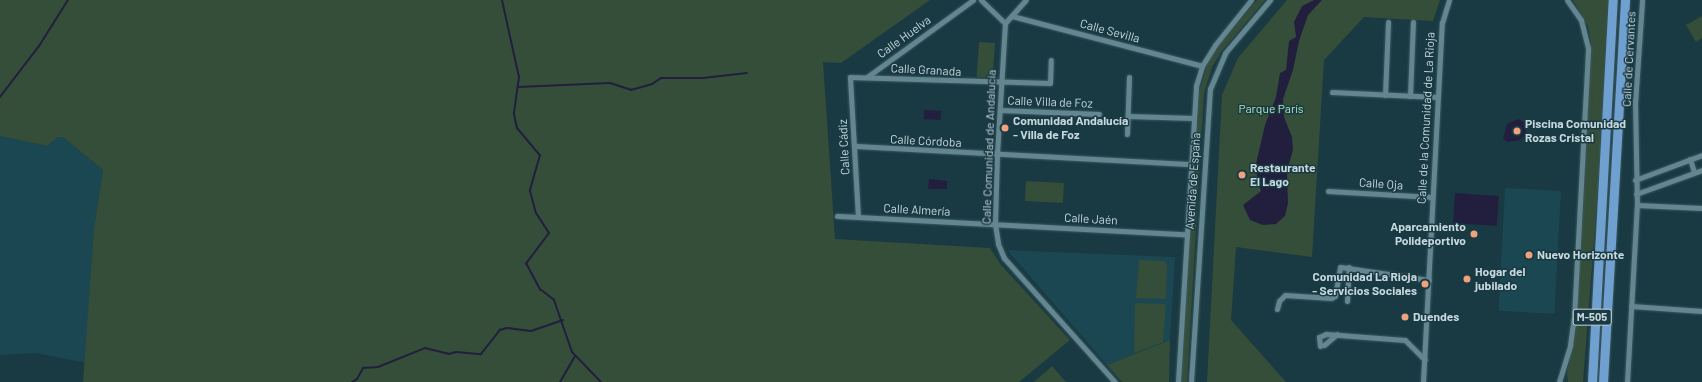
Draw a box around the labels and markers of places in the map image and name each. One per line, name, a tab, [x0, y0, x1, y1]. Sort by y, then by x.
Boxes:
place label: Comunidad Andalucía - Villa de Foz	[1013, 114, 1128, 142]
place label: Piscina Comunidad Rozas Cristal	[1525, 117, 1626, 145]
marker: Comunidad Andalucía - Villa de Foz	[1000, 123, 1010, 133]
marker: Piscina Comunidad Rozas Cristal	[1512, 126, 1522, 136]
place label: Restaurante El Lago	[1250, 161, 1316, 189]
marker: Restaurante El Lago	[1237, 170, 1247, 180]
place label: Aparcamiento Polideportivo	[1390, 220, 1466, 248]
marker: Aparcamiento Polideportivo	[1469, 229, 1479, 239]
place label: Nuevo Horizonte	[1537, 248, 1624, 262]
marker: Nuevo Horizonte	[1524, 250, 1534, 260]
place label: Hogar del jubilado	[1475, 265, 1525, 293]
place label: Comunidad La Rioja - Servicios Sociales	[1312, 270, 1417, 298]
marker: Hogar del jubilado	[1462, 274, 1472, 284]
marker: Comunidad La Rioja - Servicios Sociales	[1420, 279, 1430, 289]
place label: Duendes	[1413, 310, 1459, 324]
marker: Duendes	[1400, 312, 1410, 322]

